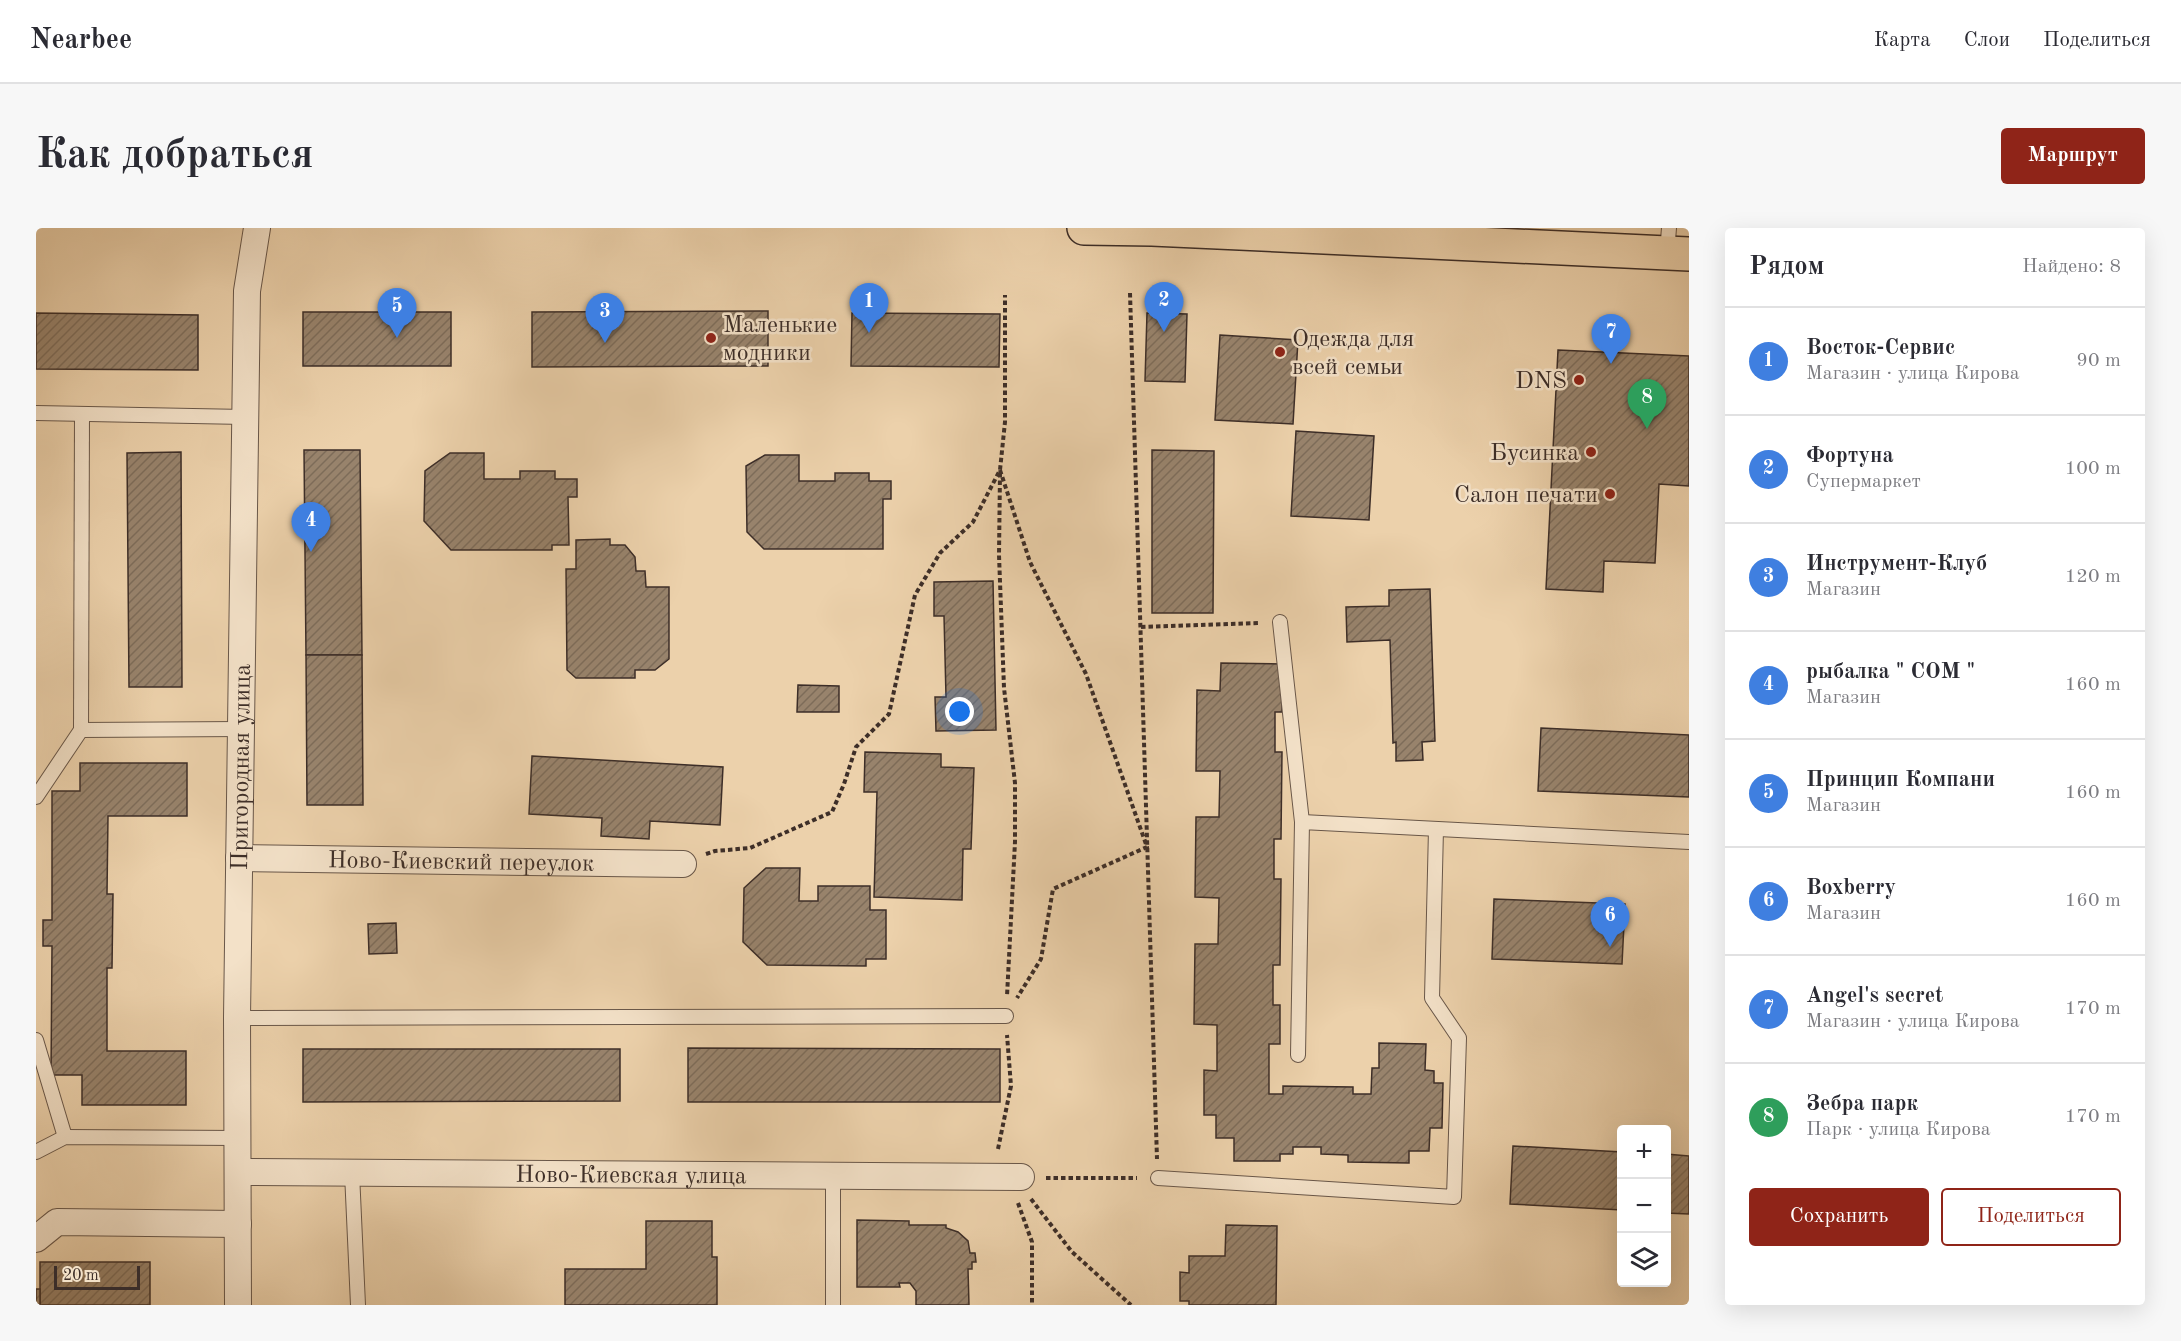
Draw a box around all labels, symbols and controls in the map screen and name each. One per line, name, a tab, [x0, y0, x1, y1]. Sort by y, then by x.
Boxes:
text: Nearbee	[30, 27, 132, 55]
text: Карта	[1874, 30, 1931, 51]
text: Слои	[1964, 30, 2010, 51]
text: Поделиться	[2043, 30, 2151, 51]
button: Маршрут	[2001, 128, 2145, 184]
text: Как добраться	[36, 135, 313, 177]
text: Рядом	[1749, 254, 1824, 280]
text: Найдено: 8	[2022, 257, 2121, 277]
pin: 2	[1144, 282, 1184, 332]
pin: 1	[850, 284, 888, 333]
pin: 5	[378, 288, 416, 338]
pin: 3	[586, 294, 624, 343]
place label: Маленькие модники	[723, 314, 837, 366]
pin: 7	[1592, 314, 1630, 364]
place label: Одежда для всей семьи	[1292, 328, 1414, 380]
marker: Маленькие модники	[704, 331, 718, 345]
text: Восток-Сервис	[1806, 337, 1955, 359]
marker: Одежда для всей семьи	[1273, 345, 1287, 359]
text: 1	[1763, 351, 1774, 371]
text: 90 m	[2076, 351, 2121, 371]
text: Магазин · улица Кирова	[1806, 364, 2020, 384]
place label: DNS	[1515, 370, 1567, 394]
marker: DNS	[1572, 373, 1586, 387]
pin: 8	[1628, 380, 1666, 429]
place label: Бусинка	[1490, 442, 1579, 466]
marker: Бусинка	[1584, 445, 1598, 459]
text: Фортуна	[1806, 445, 1894, 467]
text: 2	[1763, 459, 1774, 479]
text: 100 m	[2065, 459, 2121, 479]
text: Супермаркет	[1806, 472, 1921, 492]
place label: Салон печати	[1454, 484, 1598, 508]
marker: Салон печати	[1603, 487, 1617, 501]
pin: 4	[292, 502, 330, 552]
text: Инструмент-Клуб	[1806, 553, 1987, 575]
text: 3	[1763, 567, 1774, 587]
text: 120 m	[2065, 567, 2121, 587]
text: Магазин	[1806, 580, 1881, 600]
text: рыбалка " СОМ "	[1806, 661, 1975, 683]
street label: Пригородная улица	[229, 663, 256, 870]
text: 4	[1763, 675, 1774, 695]
text: 160 m	[2065, 675, 2121, 695]
text: Магазин	[1806, 688, 1881, 708]
your location	[945, 697, 974, 726]
text: Принцип Компани	[1806, 769, 1995, 791]
text: 5	[1763, 783, 1774, 803]
text: 160 m	[2065, 783, 2121, 803]
text: Магазин	[1806, 796, 1881, 816]
street label: Ново-Киевский переулок	[328, 849, 594, 877]
text: Boxberry	[1806, 877, 1896, 899]
text: 6	[1763, 891, 1774, 911]
text: 160 m	[2065, 891, 2121, 911]
pin: 6	[1590, 898, 1630, 947]
text: Магазин	[1806, 904, 1881, 924]
text: Angel's secret	[1806, 985, 1943, 1007]
text: 7	[1763, 999, 1774, 1019]
text: 170 m	[2065, 999, 2121, 1019]
text: Магазин · улица Кирова	[1806, 1012, 2020, 1032]
text: Зебра парк	[1806, 1093, 1918, 1115]
text: 8	[1763, 1107, 1774, 1127]
text: 170 m	[2065, 1107, 2121, 1127]
text: Парк · улица Кирова	[1806, 1120, 1991, 1140]
map controls	[1617, 1125, 1671, 1287]
button: +	[1617, 1125, 1671, 1179]
street label: Ново-Киевская улица	[515, 1164, 747, 1189]
button: −	[1617, 1179, 1671, 1233]
button: Сохранить	[1749, 1188, 1929, 1246]
button: Поделиться	[1941, 1188, 2121, 1246]
button: layers	[1617, 1233, 1671, 1287]
scale bar	[54, 1263, 140, 1290]
text: 20 m	[63, 1268, 99, 1284]

